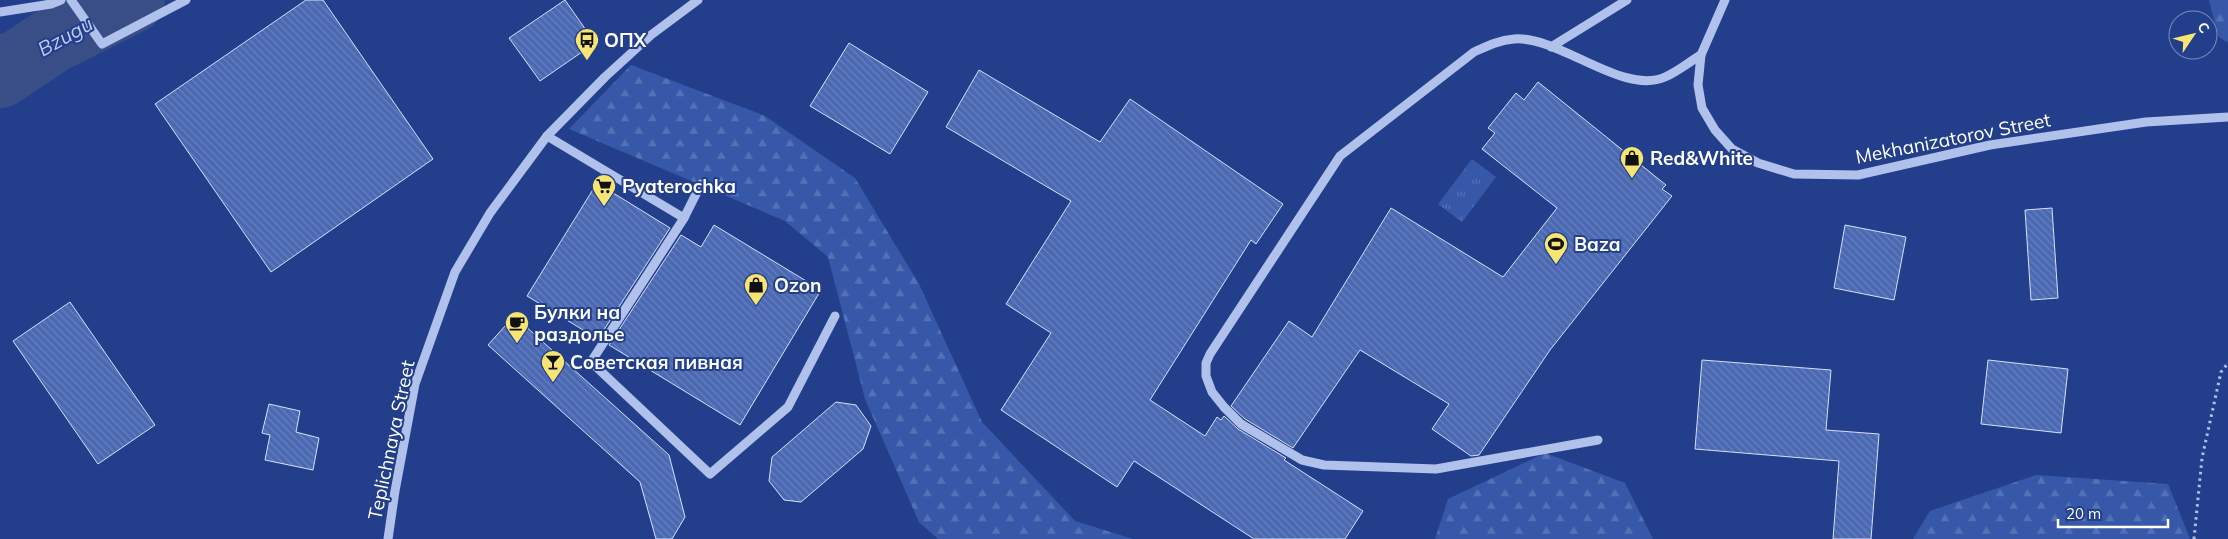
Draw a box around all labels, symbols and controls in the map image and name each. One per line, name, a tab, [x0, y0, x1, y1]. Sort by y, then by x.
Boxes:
north arrow	[2168, 10, 2218, 60]
water label: Bzugu	[33, 11, 97, 61]
text: С	[2194, 18, 2214, 37]
bus stop icon: ОПХ	[574, 27, 600, 61]
place label: ОПХ	[604, 28, 647, 52]
street label: Mekhanizatorov Street	[1853, 107, 2053, 169]
shop icon: Red&White	[1619, 145, 1645, 179]
place label: Red&White	[1650, 146, 1753, 170]
supermarket icon: Pyaterochka	[591, 173, 617, 207]
place label: Pyaterochka	[622, 174, 736, 198]
sports icon: Baza	[1543, 231, 1569, 265]
place label: Baza	[1574, 232, 1621, 256]
shop icon: Ozon	[743, 272, 769, 306]
place label: Ozon	[774, 273, 821, 297]
place label: Булки на раздолье	[534, 300, 625, 346]
cafe icon: Булки на раздолье	[504, 310, 530, 344]
bar icon: Советская пивная	[540, 349, 566, 383]
place label: Советская пивная	[570, 350, 743, 374]
street label: Teplichnaya Street	[362, 358, 420, 522]
scale bar	[2058, 496, 2168, 528]
text: 20 m	[2066, 504, 2101, 523]

